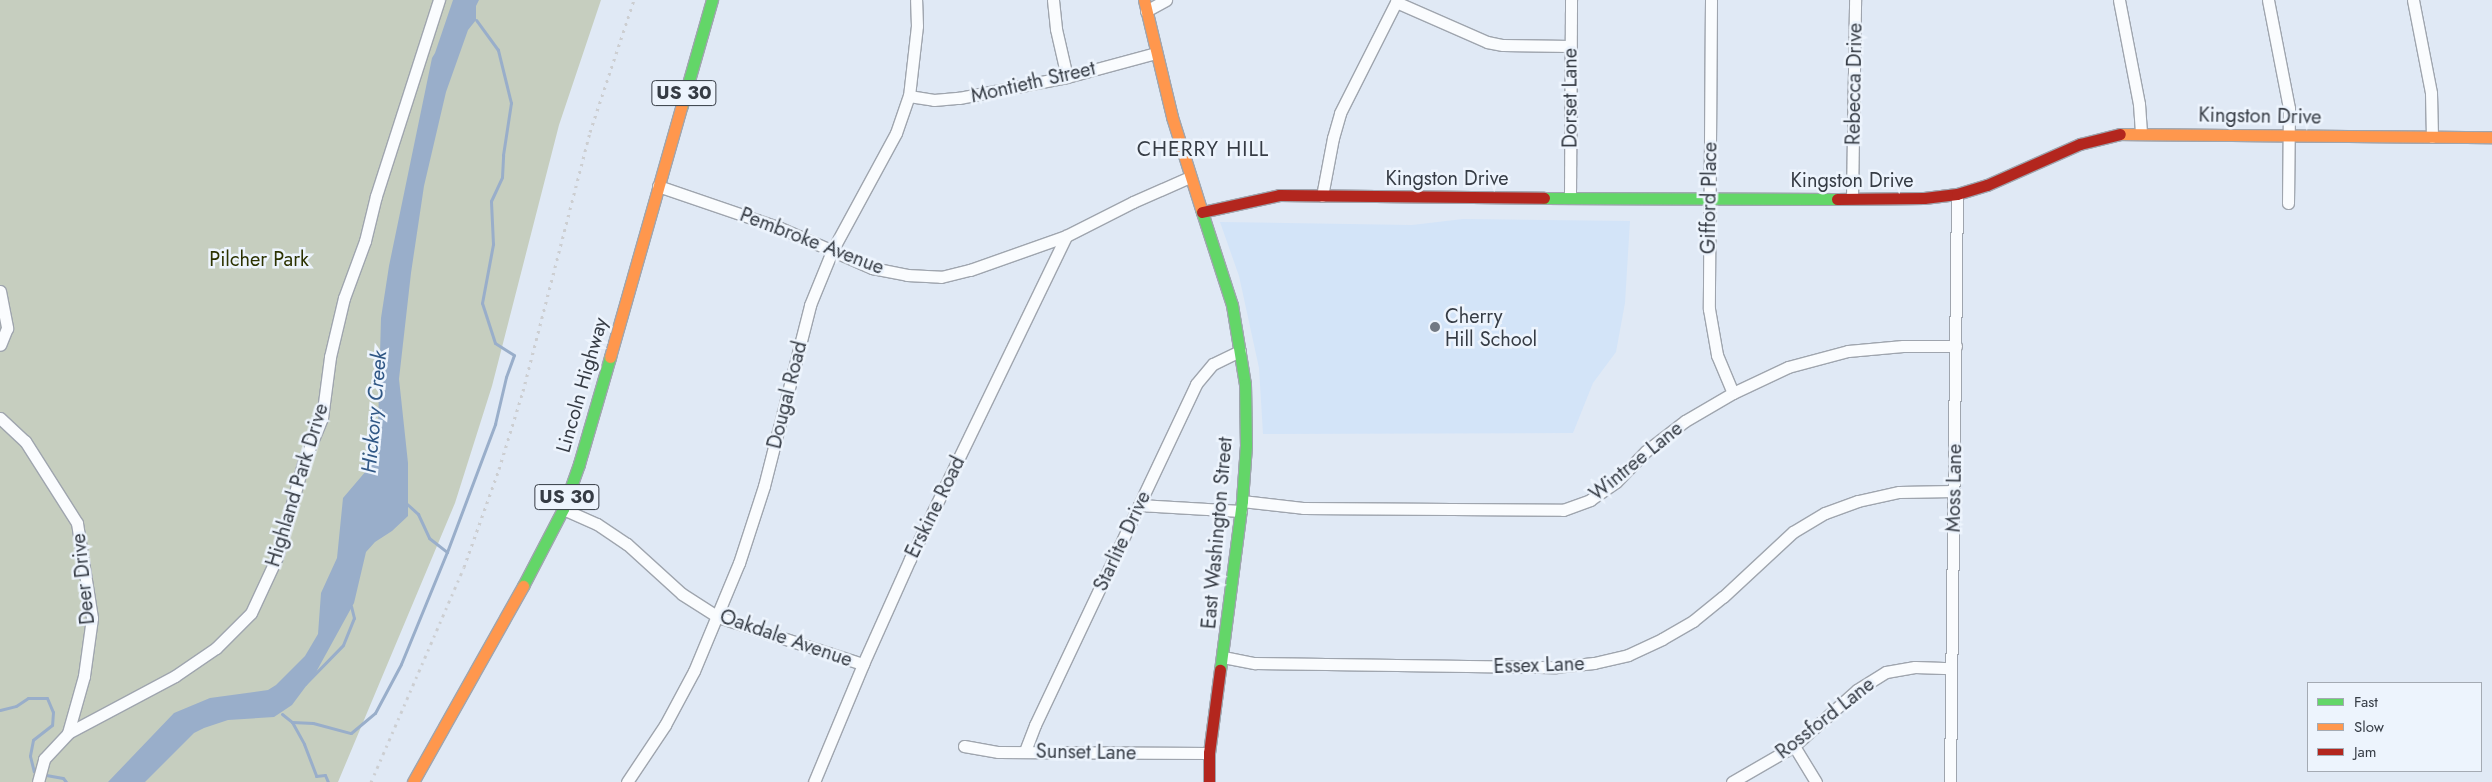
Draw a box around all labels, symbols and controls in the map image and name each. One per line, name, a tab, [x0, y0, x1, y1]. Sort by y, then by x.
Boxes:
street label: Rebecca Drive	[1841, 23, 1867, 145]
street label: Dorset Lane	[1558, 48, 1582, 148]
street label: Montieth Street	[968, 56, 1098, 108]
road number: US 30	[650, 76, 718, 110]
street label: Kingston Drive	[2198, 103, 2322, 129]
district label: CHERRY HILL	[1135, 136, 1271, 162]
street label: Gifford Place	[1696, 142, 1722, 254]
street label: Kingston Drive	[1385, 166, 1509, 190]
street label: Kingston Drive	[1790, 168, 1914, 192]
street label: Pembroke Avenue	[737, 203, 887, 279]
park label: Pilcher Park	[209, 247, 309, 271]
place label: Cherry Hill School	[1445, 304, 1537, 351]
street label: Lincoln Highway	[551, 315, 613, 455]
marker: Cherry Hill School	[1429, 321, 1441, 333]
street label: Dougal Road	[762, 339, 812, 451]
water label: Hickory Creek	[356, 350, 392, 474]
street label: Highland Park Drive	[261, 400, 333, 570]
street label: Wintree Lane	[1585, 416, 1687, 506]
street label: East Washington Street	[1197, 436, 1237, 630]
street label: Moss Lane	[1941, 443, 1967, 533]
street label: Erskine Road	[900, 452, 970, 562]
road number: US 30	[533, 481, 601, 514]
street label: Starlite Drive	[1088, 487, 1156, 595]
street label: Deer Drive	[66, 532, 100, 626]
street label: Oakdale Avenue	[717, 604, 855, 672]
street label: Essex Lane	[1493, 651, 1585, 679]
street label: Rossford Lane	[1771, 672, 1879, 764]
legend	[2307, 682, 2482, 772]
text: Fast	[2354, 691, 2378, 713]
text: Slow	[2354, 716, 2384, 738]
street label: Sunset Lane	[1036, 739, 1136, 765]
text: Jam	[2354, 741, 2377, 763]

